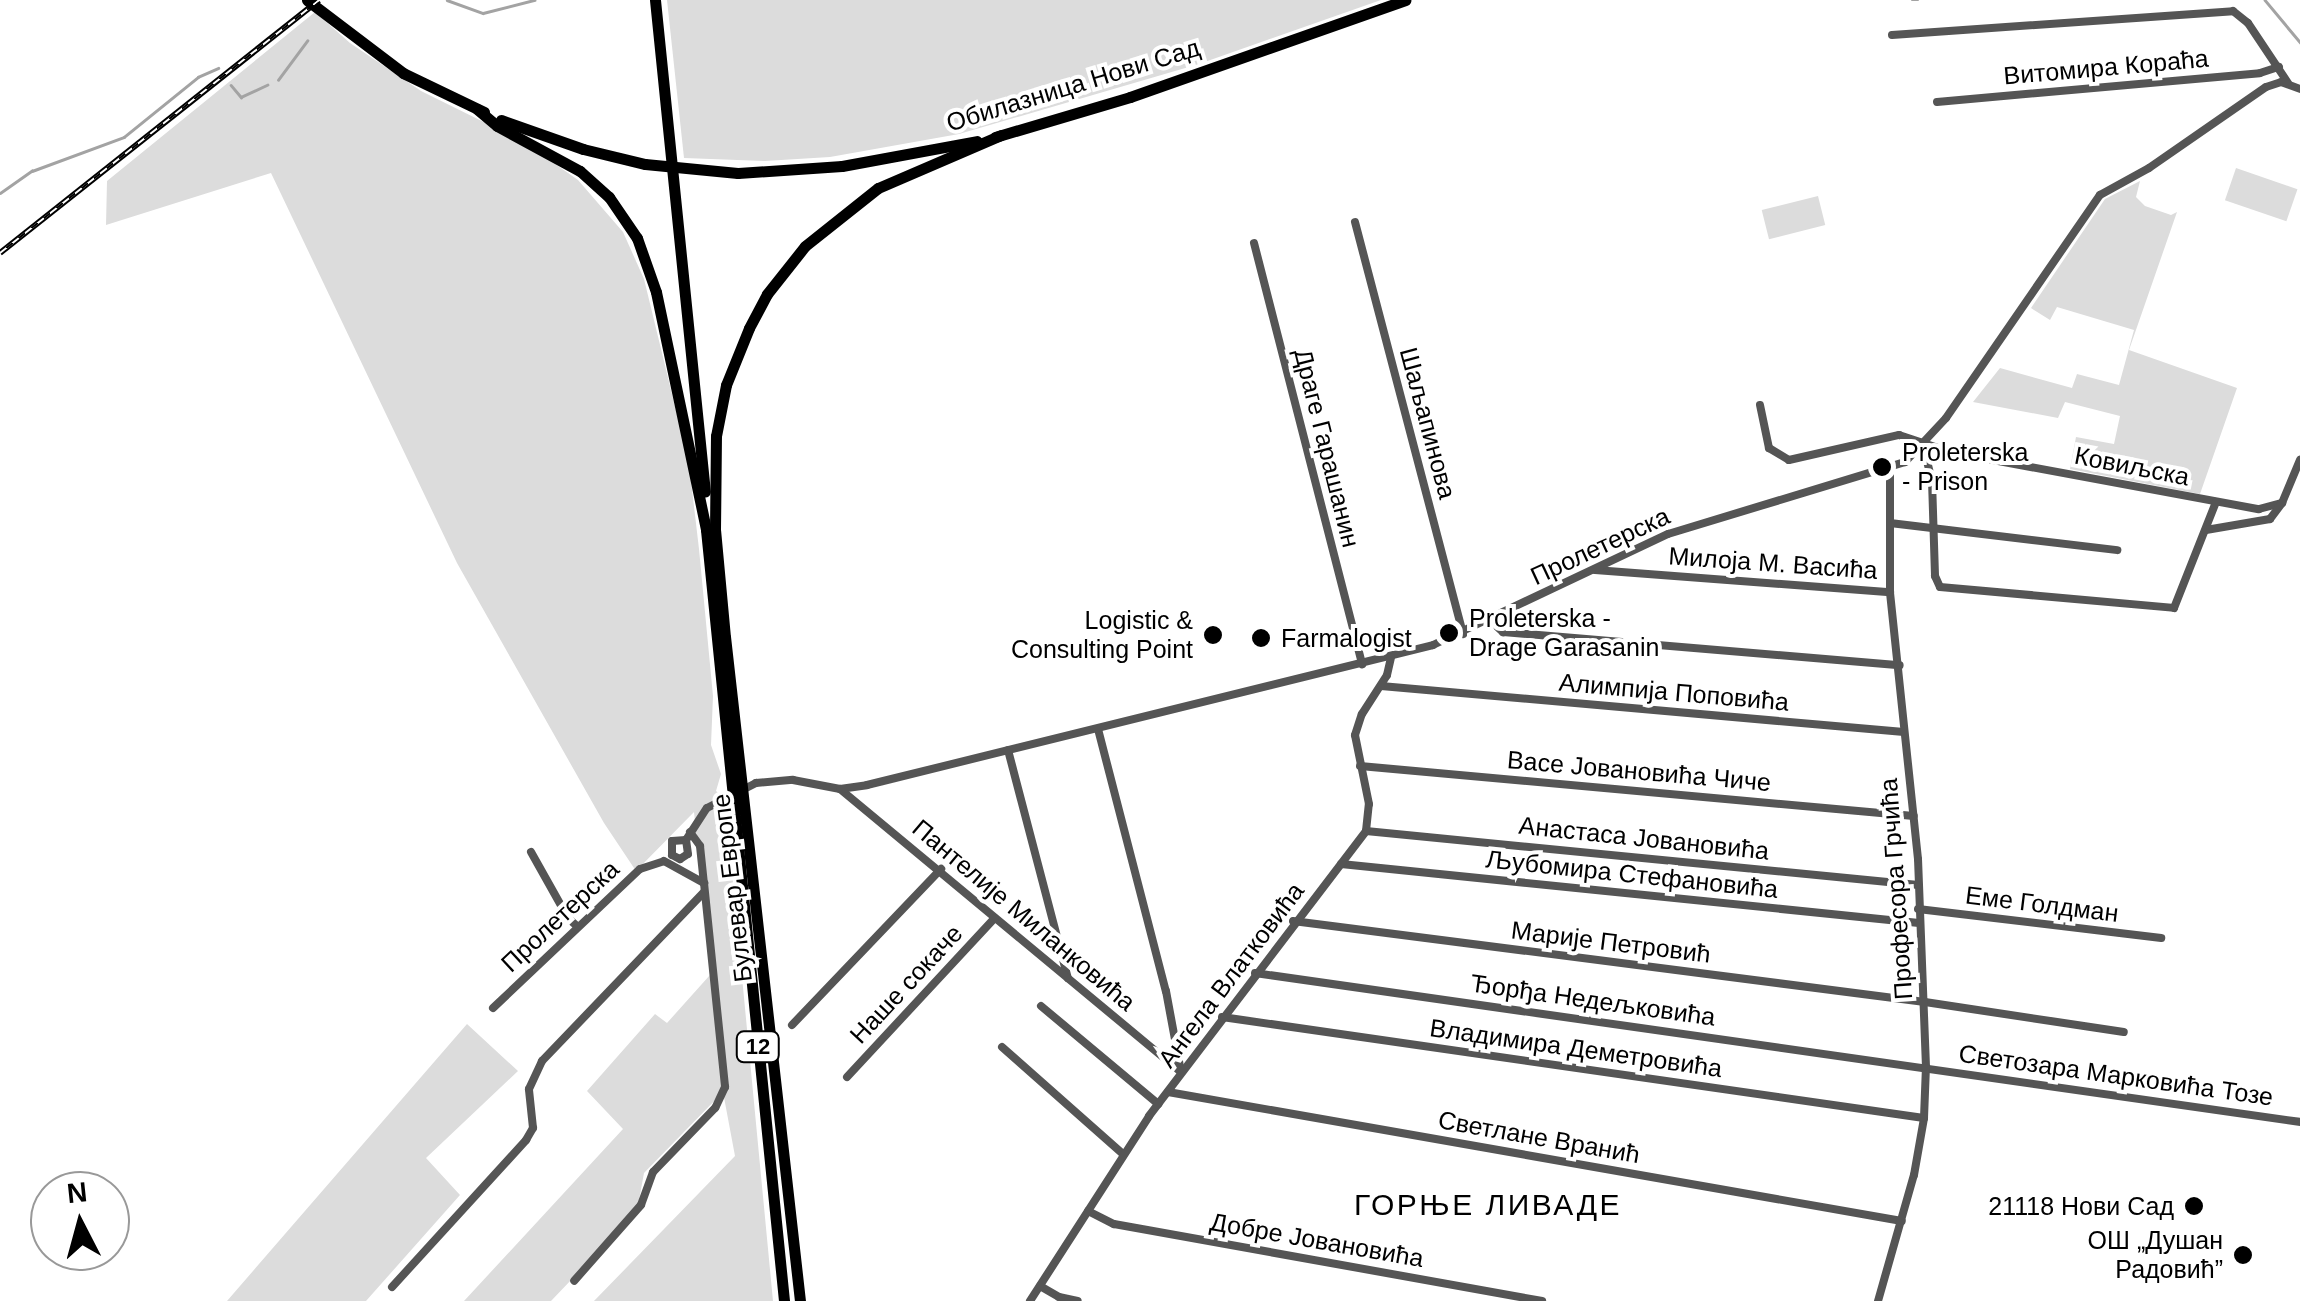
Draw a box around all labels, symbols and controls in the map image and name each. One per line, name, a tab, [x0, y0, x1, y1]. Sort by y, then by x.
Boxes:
street label: Обилазница Нови Сад	[943, 32, 1203, 138]
street label: Витомира Кораћа	[2002, 43, 2210, 91]
street label: Шаљапинова	[1393, 344, 1463, 502]
street label: Драге Гарашанин	[1288, 346, 1366, 550]
place label: Proleterska - Prison	[1902, 438, 2028, 497]
street label: Ковиљска	[2072, 440, 2192, 492]
marker: Proleterska - Prison	[1871, 456, 1893, 478]
street label: Пролетерска	[1526, 501, 1674, 591]
street label: Милоја М. Васића	[1667, 541, 1879, 585]
place label: Proleterska - Drage Garasanin	[1469, 604, 1659, 663]
place label: Logistic & Consulting Point	[1011, 606, 1193, 665]
marker: Proleterska - Drage Garasanin	[1438, 622, 1460, 644]
place label: Farmalogist	[1281, 623, 1412, 653]
marker: Logistic & Consulting Point	[1202, 624, 1224, 646]
marker: Farmalogist	[1250, 627, 1272, 649]
street label: Алимпија Поповића	[1558, 667, 1790, 717]
street label: Васе Јовановића Чиче	[1506, 745, 1772, 797]
street label: Професора Грчића	[1873, 777, 1919, 1001]
street label: Булевар Европе	[706, 792, 758, 984]
street label: Анастаса Јовановића	[1517, 810, 1771, 866]
street label: Пантелије Миланковића	[906, 813, 1142, 1017]
street label: Љубомира Стефановића	[1484, 844, 1780, 904]
street label: Пролетерска	[495, 854, 625, 978]
street label: Ангела Влатковића	[1152, 877, 1310, 1073]
street label: Еме Голдман	[1964, 880, 2120, 928]
street label: Марије Петровић	[1510, 915, 1712, 969]
street label: Наше сокаче	[843, 918, 969, 1050]
street label: Ђорђа Недељковића	[1469, 968, 1717, 1032]
street label: Владимира Деметровића	[1428, 1013, 1724, 1083]
road number: 12	[736, 1030, 780, 1064]
street label: Светозара Марковића Тозе	[1957, 1038, 2275, 1112]
street label: Светлане Вранић	[1436, 1104, 1642, 1170]
north arrow	[30, 1171, 130, 1271]
text: N	[65, 1176, 89, 1209]
district label: ГОРЊЕ ЛИВАДЕ	[1354, 1187, 1622, 1223]
place label: 21118 Нови Сад	[1988, 1191, 2174, 1221]
marker: 21118 Нови Сад	[2183, 1195, 2205, 1217]
street label: Добре Јовановића	[1208, 1206, 1426, 1274]
place label: ОШ „Душан Радовић”	[2088, 1226, 2223, 1285]
marker: ОШ „Душан Радовић”	[2232, 1244, 2254, 1266]

